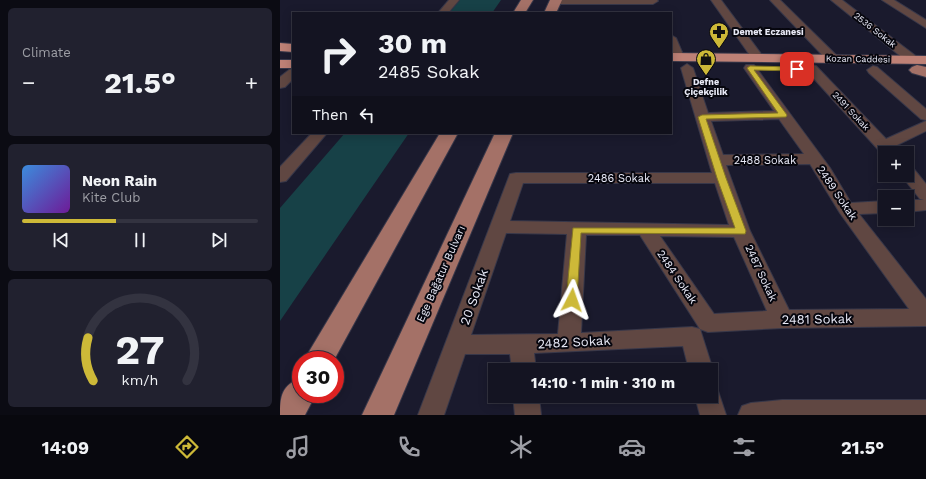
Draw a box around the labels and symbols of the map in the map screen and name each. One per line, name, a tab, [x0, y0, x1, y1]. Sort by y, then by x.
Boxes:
street label: 2536 Sokak	[852, 10, 898, 50]
pharmacy icon: Demet Eczanesi	[708, 21, 730, 49]
place label: Demet Eczanesi	[733, 27, 804, 37]
shop icon: Defne Çiçekçilik	[695, 48, 717, 76]
pin	[780, 52, 814, 86]
street label: Kozan Caddesi	[826, 53, 890, 65]
place label: Defne Çiçekçilik	[684, 77, 728, 97]
street label: 2491 Sokak	[831, 90, 871, 132]
street label: 2488 Sokak	[734, 154, 796, 167]
street label: 2489 Sokak	[814, 164, 860, 222]
street label: 2486 Sokak	[588, 172, 650, 185]
street label: Ege Bağatur Bulvarı	[414, 224, 468, 324]
street label: 2487 Sokak	[742, 243, 780, 303]
street label: 2484 Sokak	[654, 248, 700, 306]
street label: 20 Sokak	[457, 266, 491, 327]
position arrow	[551, 279, 593, 321]
street label: 2481 Sokak	[781, 311, 853, 327]
street label: 2482 Sokak	[537, 333, 612, 351]
speed limit sign: 30	[292, 351, 344, 403]

